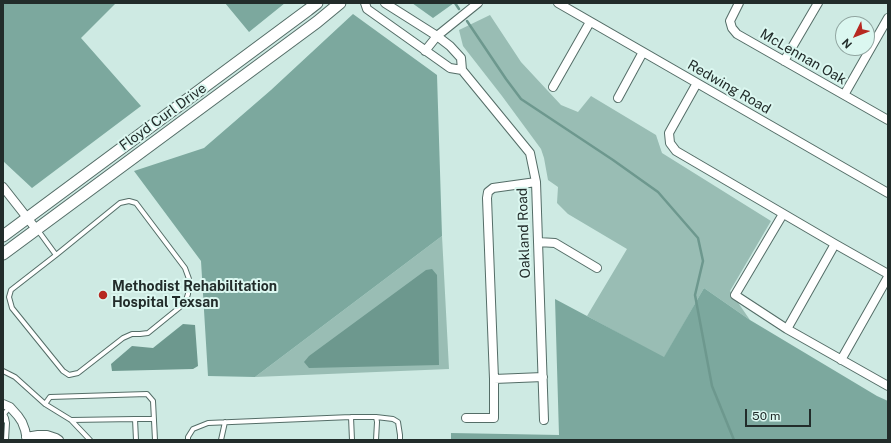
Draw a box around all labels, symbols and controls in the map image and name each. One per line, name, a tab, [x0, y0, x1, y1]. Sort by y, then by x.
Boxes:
north arrow	[835, 16, 875, 56]
street label: McLennan Oak	[757, 26, 849, 88]
text: N	[840, 36, 854, 51]
street label: Redwing Road	[684, 56, 774, 118]
street label: Floyd Curl Drive	[116, 80, 210, 154]
street label: Oakland Road	[514, 187, 534, 279]
place label: Methodist Rehabilitation Hospital Texsan	[112, 279, 277, 312]
marker: Methodist Rehabilitation Hospital Texsan	[97, 289, 109, 301]
scale bar	[747, 401, 813, 427]
text: 50 m	[752, 409, 780, 423]

